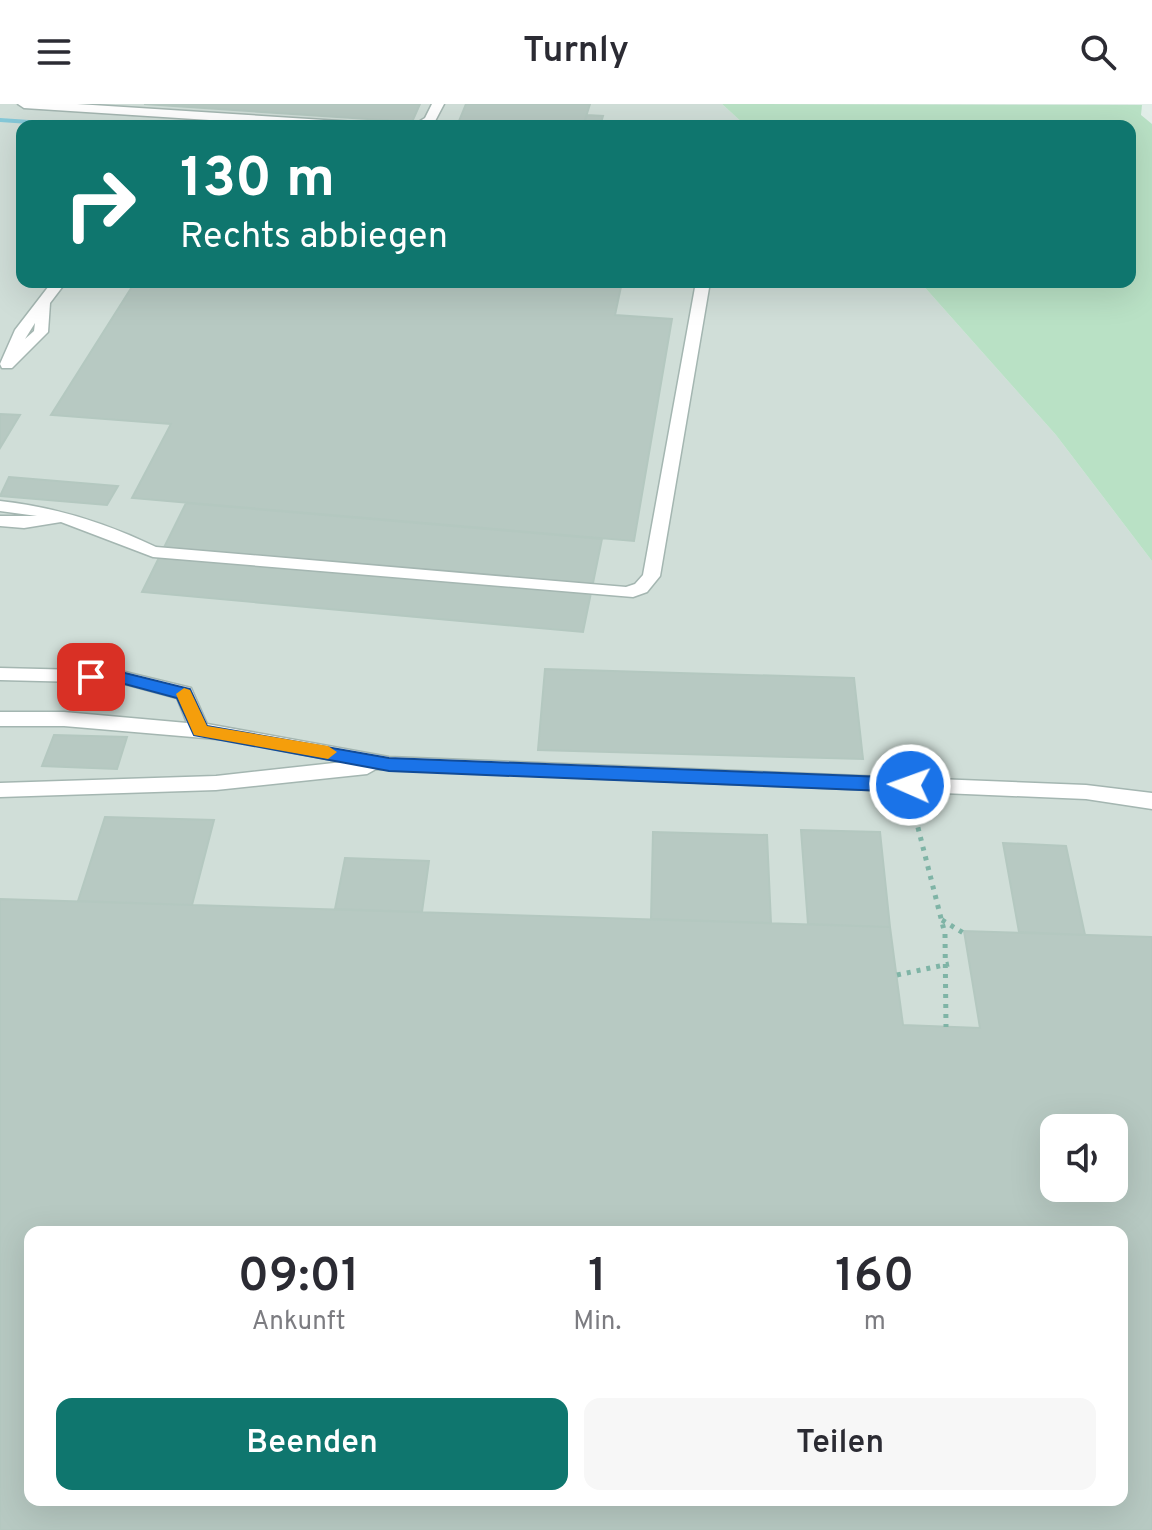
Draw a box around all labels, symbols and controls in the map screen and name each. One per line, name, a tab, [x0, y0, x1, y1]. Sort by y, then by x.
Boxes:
text: Turnly	[523, 29, 629, 75]
icon: menu	[32, 30, 76, 74]
icon: search	[1076, 30, 1120, 74]
text: 130 m	[180, 146, 335, 216]
icon: right	[48, 152, 152, 256]
text: Rechts abbiegen	[180, 215, 448, 261]
pin	[57, 643, 125, 711]
icon: arrive	[69, 655, 113, 699]
position arrow	[868, 743, 952, 827]
map controls	[1040, 1114, 1128, 1202]
button: sound	[1040, 1114, 1128, 1202]
text: 09:01	[238, 1248, 360, 1308]
text: 1	[588, 1248, 607, 1308]
text: 160	[835, 1248, 914, 1308]
text: Ankunft	[252, 1306, 346, 1339]
text: Min.	[573, 1306, 621, 1339]
text: m	[864, 1306, 886, 1339]
button: Beenden	[56, 1398, 568, 1490]
button: Teilen	[584, 1398, 1096, 1490]

